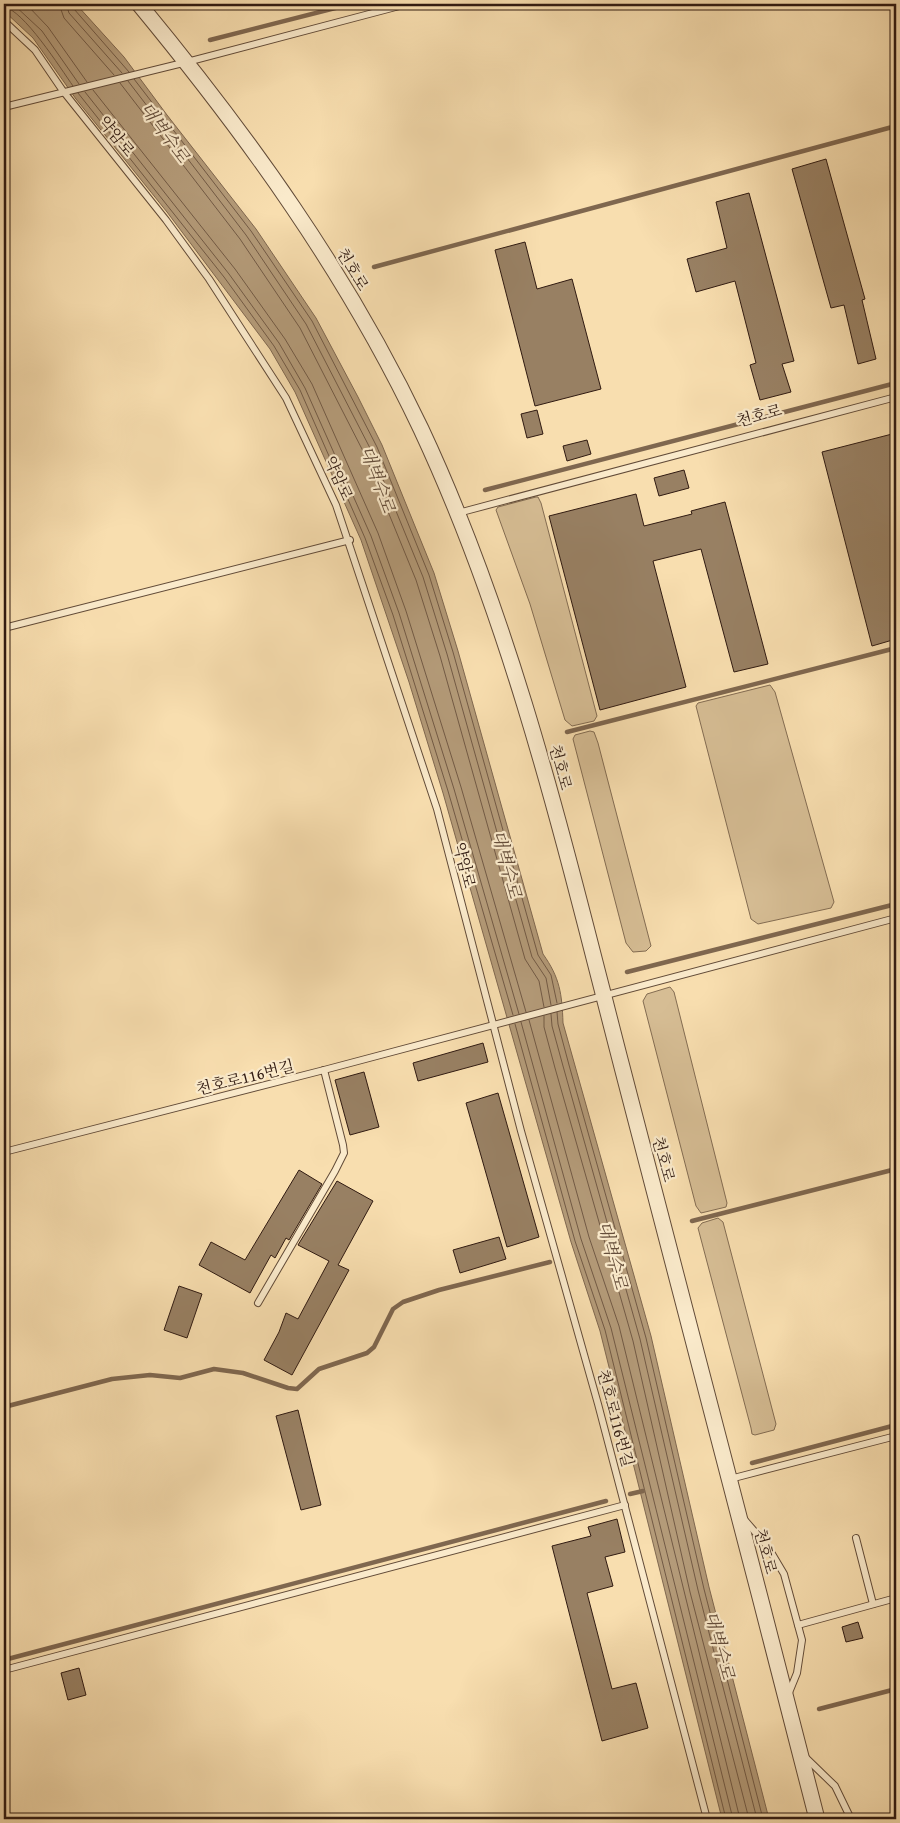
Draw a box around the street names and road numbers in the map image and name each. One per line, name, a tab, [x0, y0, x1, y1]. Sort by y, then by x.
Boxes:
street label: 약암로	[93, 110, 141, 162]
street label: 천호로	[331, 243, 376, 296]
street label: 천호로	[733, 397, 785, 433]
street label: 약암로	[319, 452, 360, 505]
street label: 천호로	[543, 741, 579, 793]
street label: 약암로	[448, 840, 482, 891]
street label: 천호로116번길	[193, 1053, 297, 1101]
street label: 천호로	[646, 1133, 682, 1185]
street label: 천호로116번길	[591, 1366, 641, 1470]
street label: 천호로	[748, 1525, 784, 1577]

